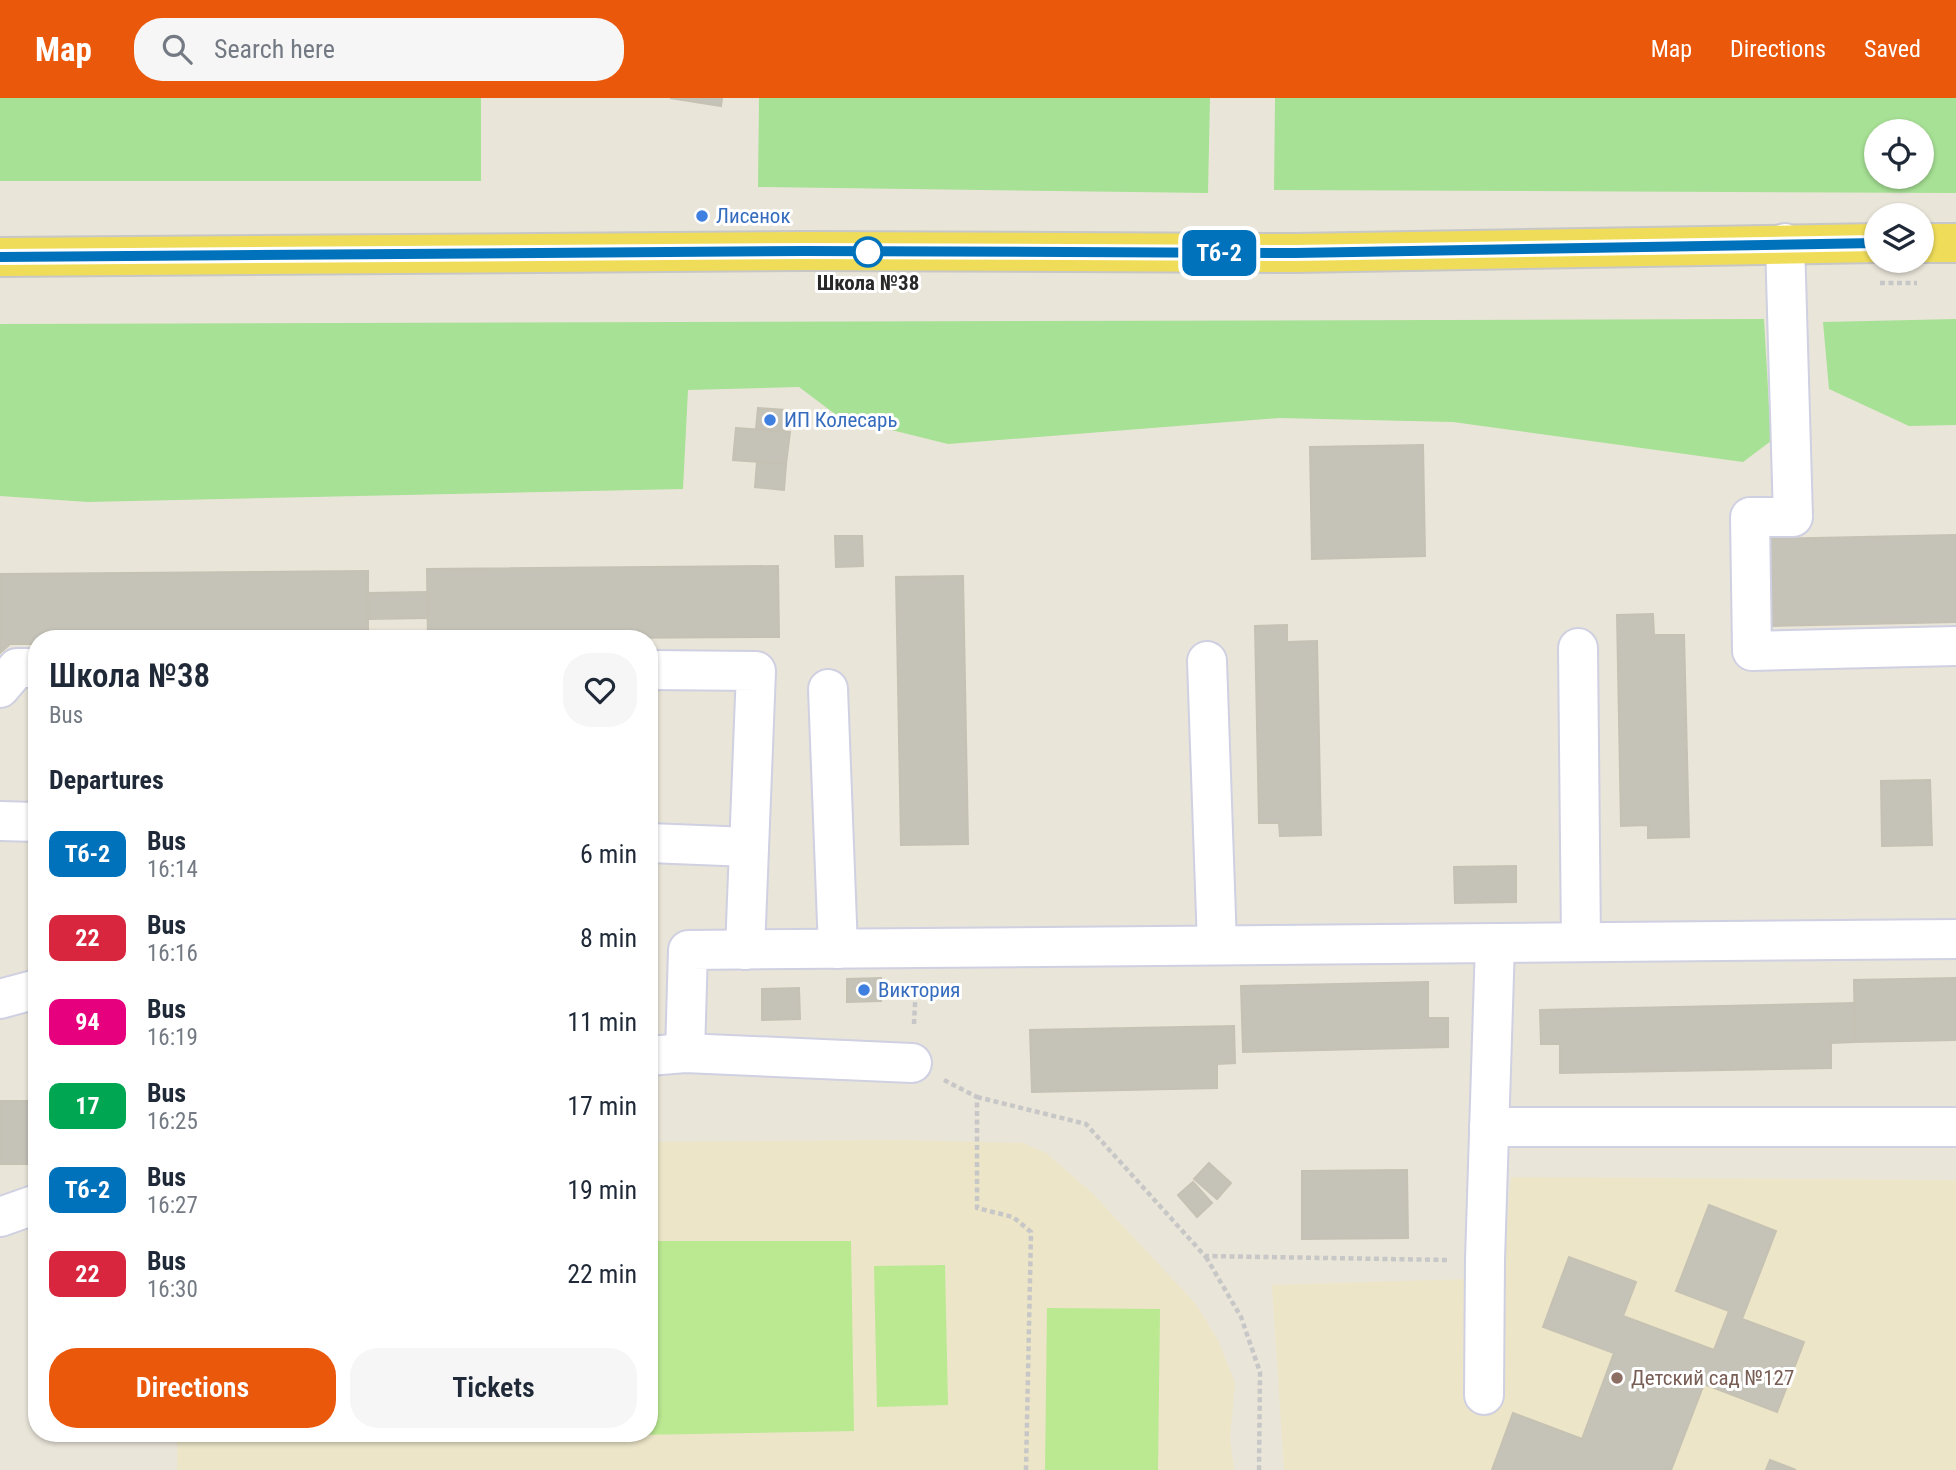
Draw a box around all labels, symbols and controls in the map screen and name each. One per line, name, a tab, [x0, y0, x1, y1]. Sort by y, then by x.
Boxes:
search box	[134, 18, 624, 81]
text: Map	[35, 30, 92, 69]
icon: search	[158, 30, 196, 68]
text: Search here	[214, 34, 335, 64]
text: Map	[1651, 35, 1692, 63]
text: Directions	[1730, 35, 1826, 63]
text: Saved	[1864, 35, 1921, 63]
map controls	[1864, 119, 1934, 273]
button: locate	[1864, 119, 1934, 189]
button: layers	[1864, 203, 1934, 273]
place label: Лисенок	[716, 204, 790, 228]
marker: Лисенок	[694, 208, 710, 224]
line badge: Тб-2	[1170, 230, 1268, 276]
marker: Школа №38	[853, 237, 883, 267]
text: Тб-2	[1196, 239, 1242, 267]
place label: Школа №38	[817, 271, 919, 295]
place label: ИП Колесарь	[784, 408, 897, 432]
marker: ИП Колесарь	[762, 412, 778, 428]
button: heart	[563, 653, 637, 727]
text: Школа №38	[49, 656, 210, 695]
text: Bus	[49, 702, 83, 729]
text: Departures	[49, 765, 164, 795]
text: Bus	[147, 826, 186, 856]
text: 6 min	[580, 839, 637, 869]
text: Тб-2	[65, 840, 110, 868]
text: 16:14	[147, 856, 198, 883]
text: Bus	[147, 910, 186, 940]
text: 8 min	[580, 923, 637, 953]
text: 22	[75, 924, 100, 952]
text: 16:16	[147, 940, 198, 967]
place label: Виктория	[878, 978, 960, 1002]
marker: Виктория	[856, 982, 872, 998]
text: Bus	[147, 994, 186, 1024]
text: 11 min	[567, 1007, 637, 1037]
text: 94	[75, 1008, 100, 1036]
text: 16:19	[147, 1024, 198, 1051]
text: Bus	[147, 1078, 186, 1108]
text: 17 min	[567, 1091, 637, 1121]
text: 17	[75, 1092, 100, 1120]
text: 16:25	[147, 1108, 198, 1135]
text: Bus	[147, 1162, 186, 1192]
text: 19 min	[567, 1175, 637, 1205]
text: Тб-2	[65, 1176, 110, 1204]
text: 16:27	[147, 1192, 198, 1219]
text: Bus	[147, 1246, 186, 1276]
text: 22 min	[567, 1259, 637, 1289]
text: 22	[75, 1260, 100, 1288]
text: 16:30	[147, 1276, 198, 1303]
button: Directions	[49, 1348, 336, 1428]
button: Tickets	[350, 1348, 637, 1428]
place label: Детский сад №127	[1631, 1366, 1794, 1390]
marker: Детский сад №127	[1609, 1370, 1625, 1386]

